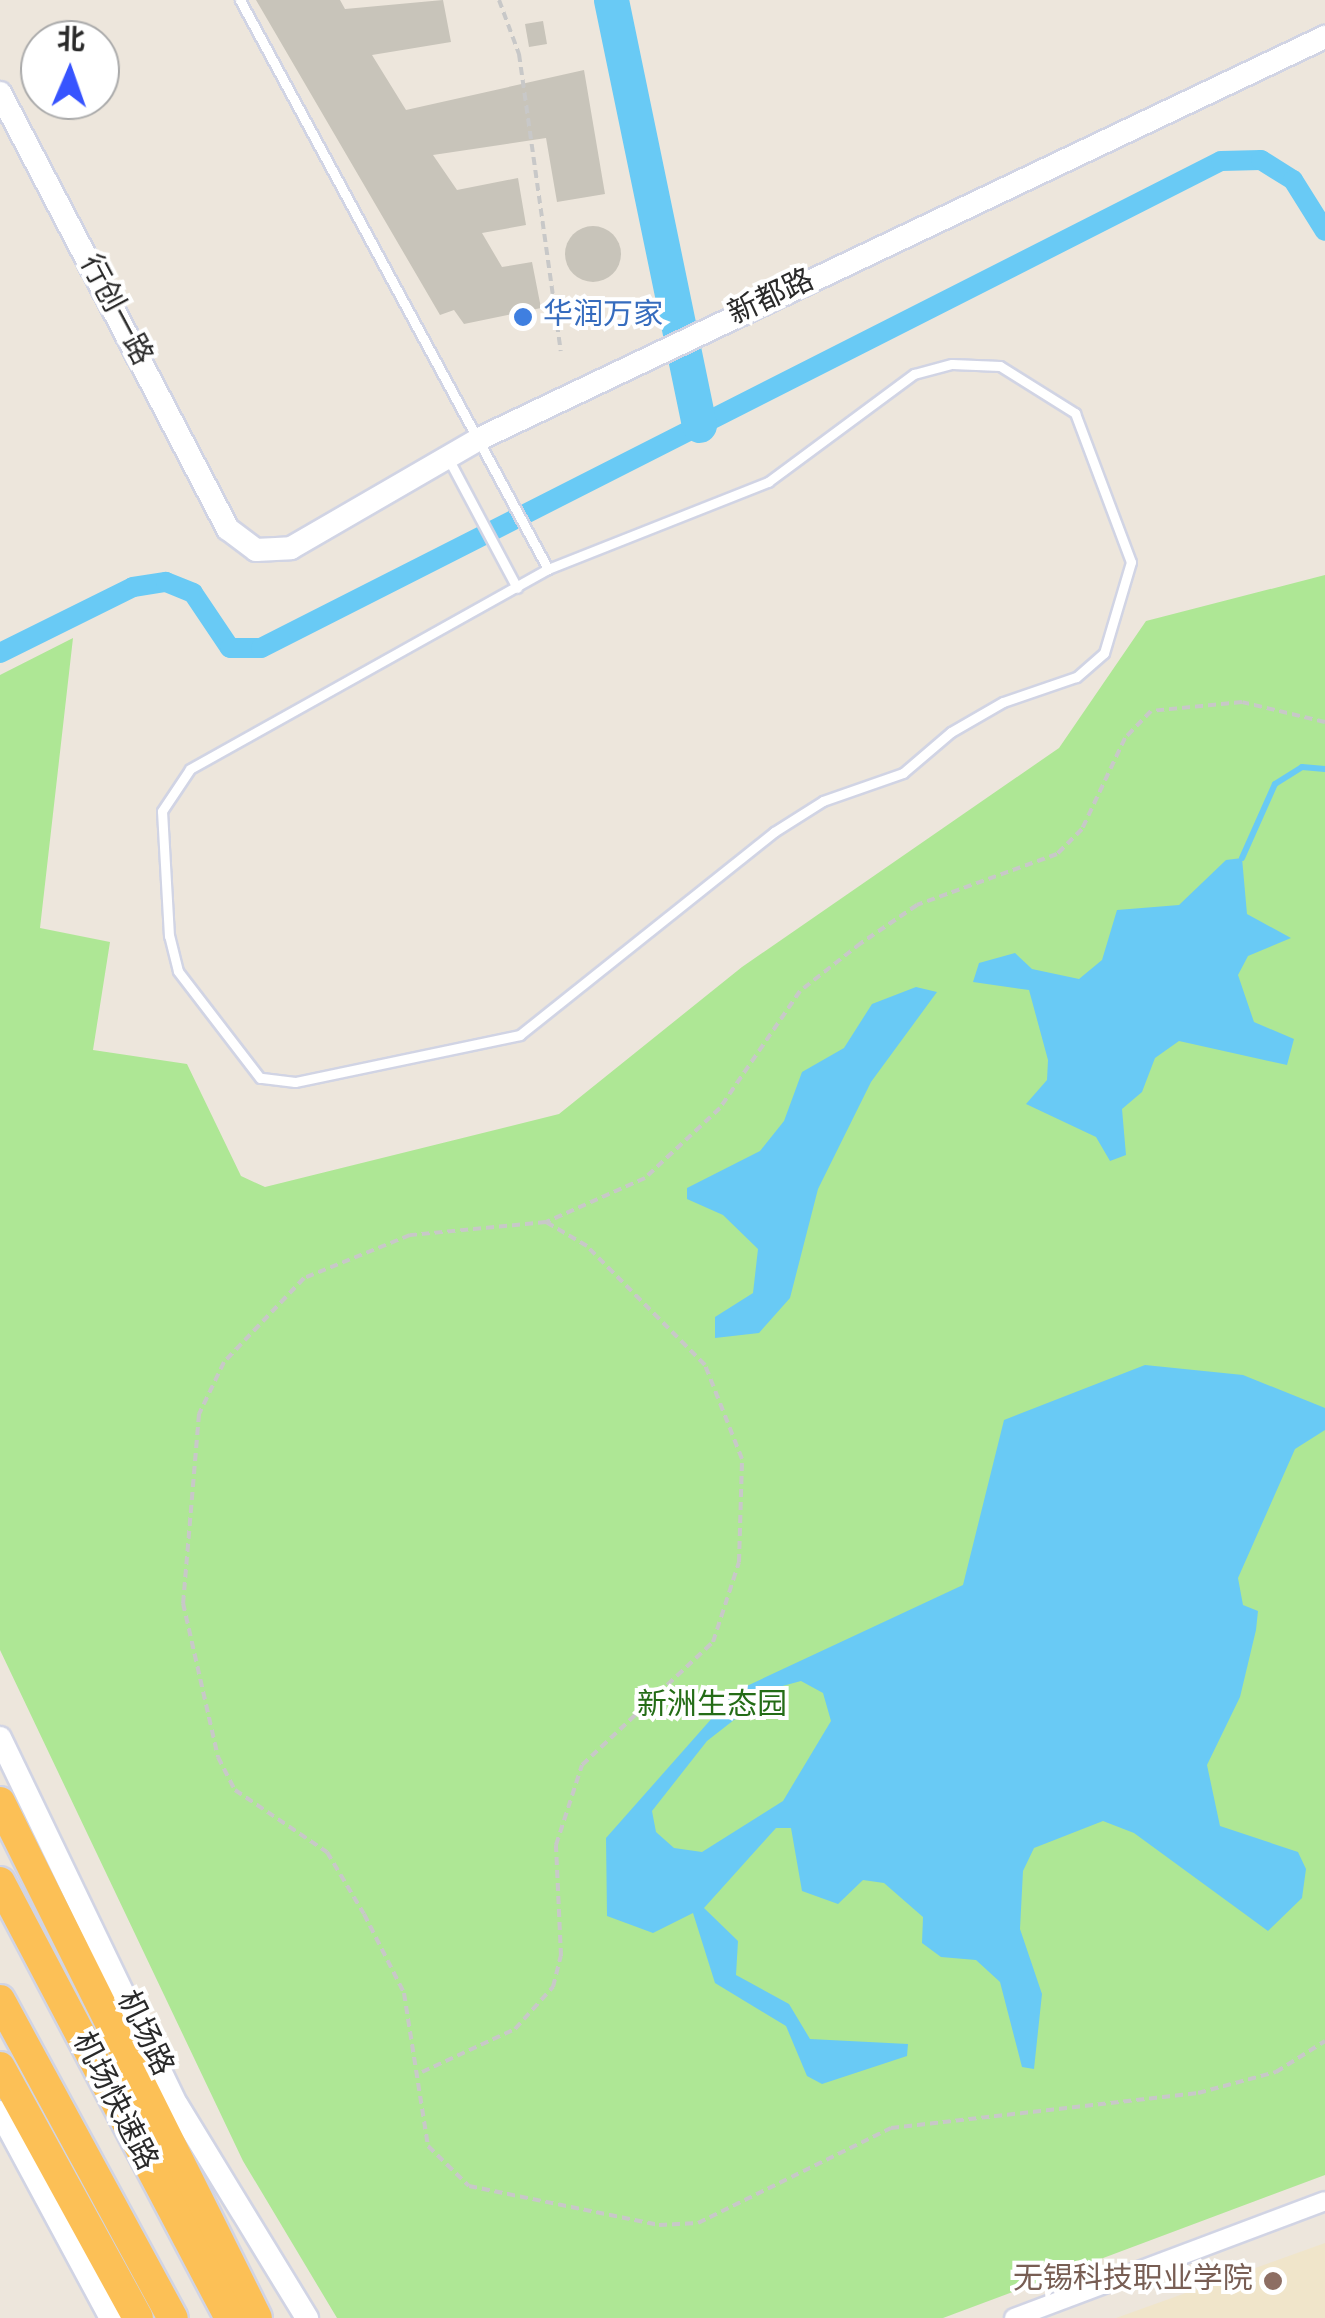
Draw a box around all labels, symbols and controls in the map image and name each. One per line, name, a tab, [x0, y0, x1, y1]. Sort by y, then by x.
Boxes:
north arrow	[20, 20, 120, 120]
text: 北	[56, 24, 86, 60]
street label: 行创一路	[70, 250, 158, 372]
street label: 新都路	[724, 264, 820, 334]
place label: 华润万家	[543, 299, 663, 335]
marker: 华润万家	[512, 306, 534, 328]
park label: 新洲生态园	[637, 1689, 787, 1725]
street label: 机场路	[107, 1986, 179, 2082]
street label: 机场快速路	[63, 2027, 163, 2177]
place label: 无锡科技职业学院	[1013, 2263, 1253, 2299]
marker: 无锡科技职业学院	[1262, 2270, 1284, 2292]

